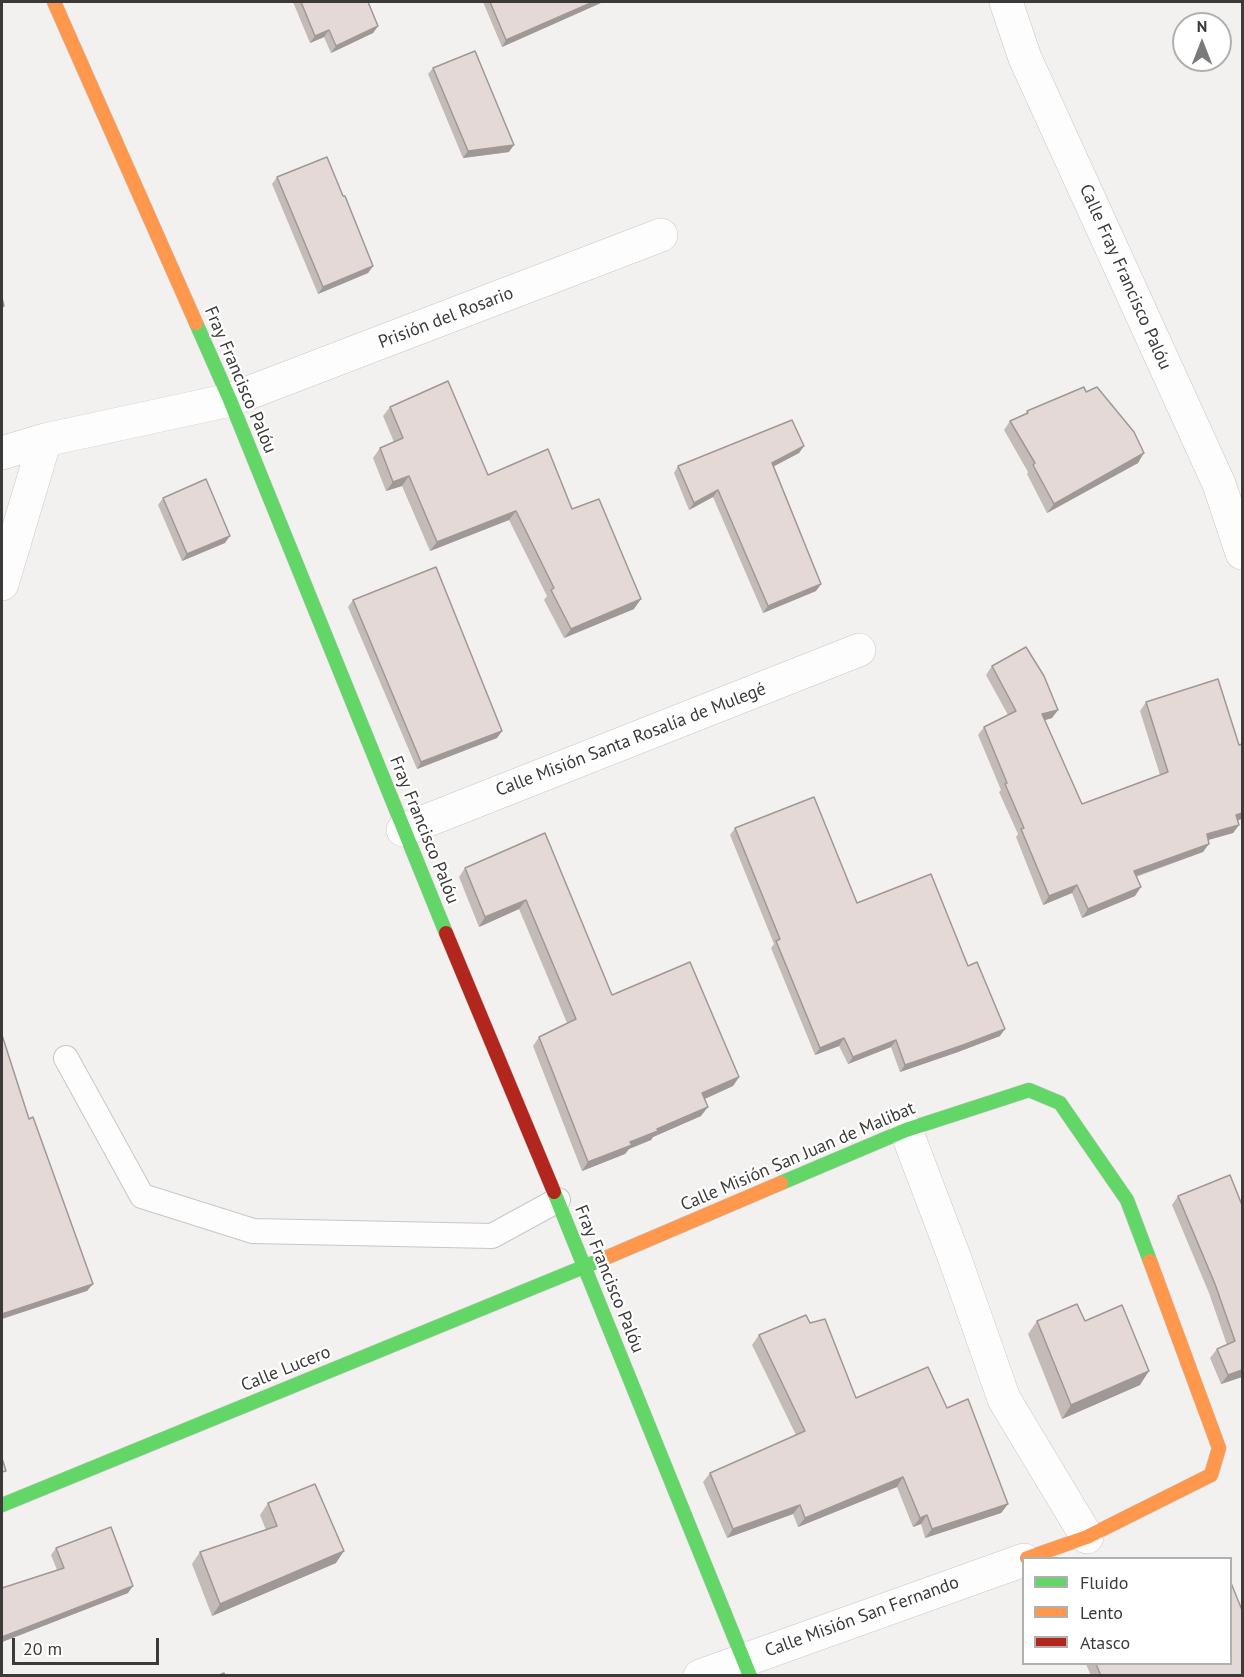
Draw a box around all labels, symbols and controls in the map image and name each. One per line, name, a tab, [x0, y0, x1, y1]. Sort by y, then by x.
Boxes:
north arrow	[1172, 12, 1232, 72]
text: N	[1197, 16, 1207, 36]
street label: Calle Fray Francisco Palóu	[1074, 181, 1176, 373]
street label: Prisión del Rosario	[376, 282, 516, 354]
street label: Fray Francisco Palóu	[199, 303, 281, 457]
street label: Calle Misión Santa Rosalía de Mulegé	[493, 678, 769, 802]
street label: Fray Francisco Palóu	[385, 753, 463, 907]
street label: Calle Misión San Juan de Malibat	[678, 1098, 918, 1216]
street label: Fray Francisco Palóu	[570, 1202, 648, 1356]
street label: Calle Lucero	[238, 1341, 334, 1397]
legend	[1022, 1557, 1232, 1665]
text: Fluido	[1080, 1571, 1128, 1594]
street label: Calle Misión San Fernando	[762, 1572, 962, 1662]
text: Lento	[1080, 1601, 1123, 1624]
scale bar	[15, 1626, 162, 1664]
text: Atasco	[1080, 1631, 1130, 1654]
text: 20 m	[23, 1637, 62, 1660]

